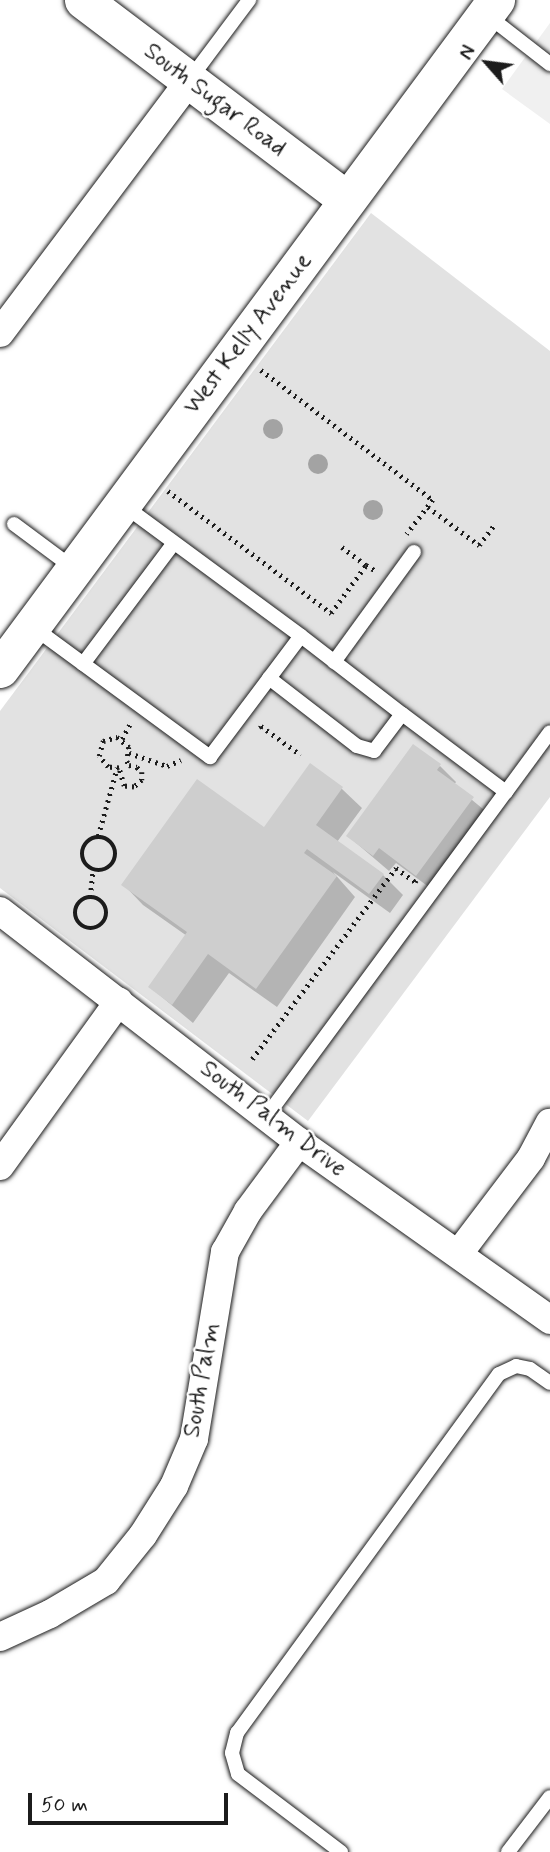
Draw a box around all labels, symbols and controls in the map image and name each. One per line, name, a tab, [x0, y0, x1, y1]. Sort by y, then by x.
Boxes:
north arrow	[452, 28, 522, 98]
street label: South Sugar Road	[138, 37, 292, 163]
text: N	[454, 41, 482, 64]
street label: West Kelly Avenue	[180, 250, 316, 418]
street label: South Palm Drive	[194, 1055, 352, 1183]
street label: South Palm	[178, 1320, 226, 1440]
scale bar	[32, 1778, 231, 1822]
text: 50 m	[41, 1791, 88, 1819]

